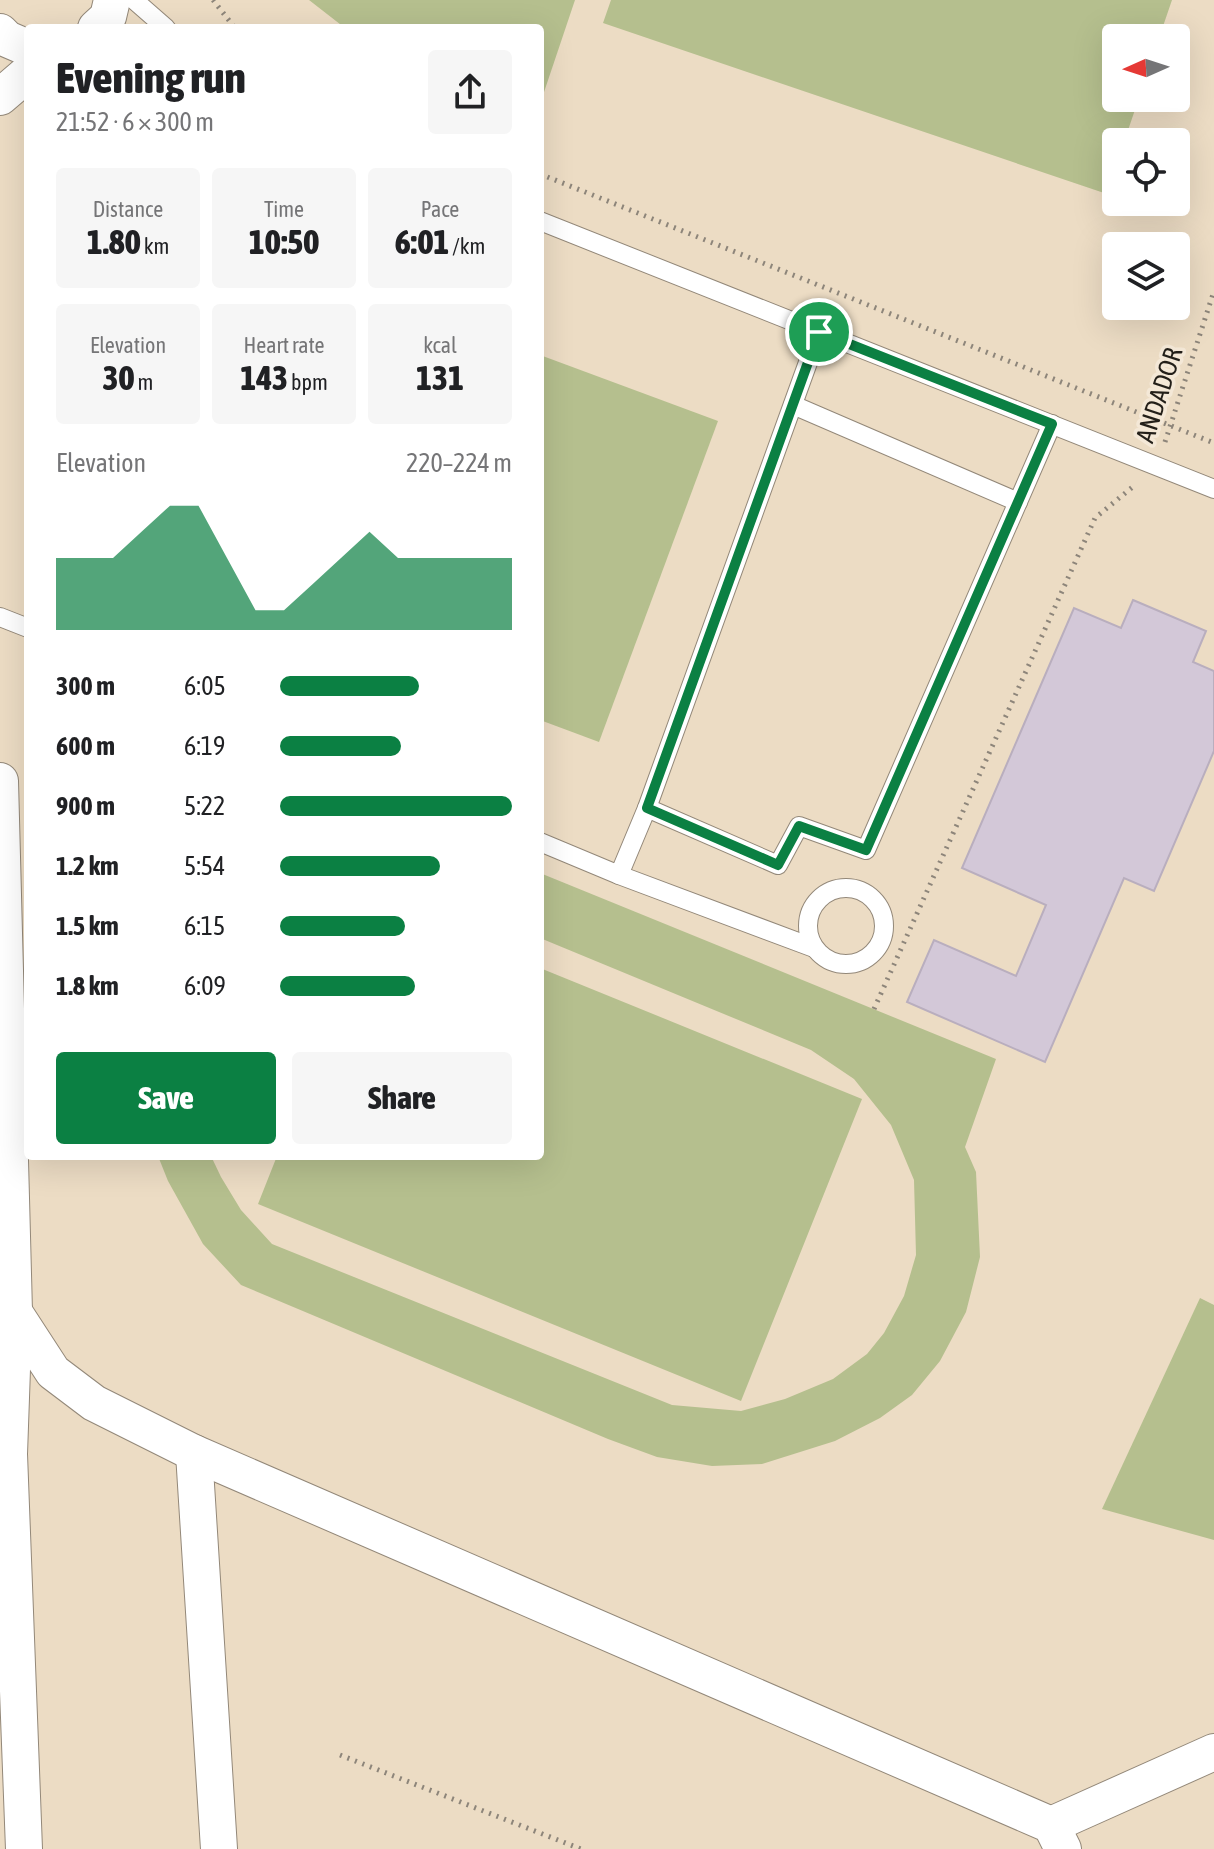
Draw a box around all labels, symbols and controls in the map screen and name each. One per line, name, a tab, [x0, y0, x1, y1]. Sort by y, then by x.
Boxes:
north arrow	[1102, 24, 1190, 112]
map controls	[1102, 24, 1190, 320]
button: share	[428, 50, 512, 134]
text: Evening run	[56, 52, 246, 102]
text: 21:52 · 6 × 300 m	[56, 107, 214, 137]
button: locate	[1102, 128, 1190, 216]
text: Distance	[93, 196, 163, 222]
text: Time	[264, 196, 304, 222]
text: Pace	[421, 196, 459, 222]
text: 1.80	[87, 222, 141, 261]
text: 10:50	[249, 222, 319, 261]
text: 6:01	[395, 222, 449, 261]
button: layers	[1102, 232, 1190, 320]
text: km	[141, 233, 169, 259]
text: /km	[449, 233, 485, 259]
pin	[785, 298, 853, 366]
icon: arrive	[797, 310, 841, 354]
text: Elevation	[90, 332, 166, 358]
text: Heart rate	[243, 332, 325, 358]
text: kcal	[423, 332, 457, 358]
street label: ANDADOR	[1130, 344, 1188, 446]
text: 30	[103, 358, 135, 397]
text: 143	[240, 358, 288, 397]
text: 131	[416, 358, 464, 397]
text: m	[135, 369, 153, 395]
text: bpm	[288, 369, 328, 395]
text: Elevation	[56, 448, 146, 478]
text: 220–224 m	[406, 448, 512, 478]
text: 300 m	[56, 671, 115, 701]
text: 6:05	[184, 671, 226, 701]
text: 600 m	[56, 731, 115, 761]
text: 6:19	[184, 731, 225, 761]
text: 900 m	[56, 791, 115, 821]
text: 5:22	[184, 791, 225, 821]
text: 1.2 km	[56, 851, 119, 881]
text: 5:54	[184, 851, 225, 881]
text: 1.5 km	[56, 911, 119, 941]
text: 6:15	[184, 911, 225, 941]
text: 1.8 km	[56, 971, 119, 1001]
text: 6:09	[184, 971, 226, 1001]
button: Save	[56, 1052, 276, 1144]
button: Share	[292, 1052, 512, 1144]

